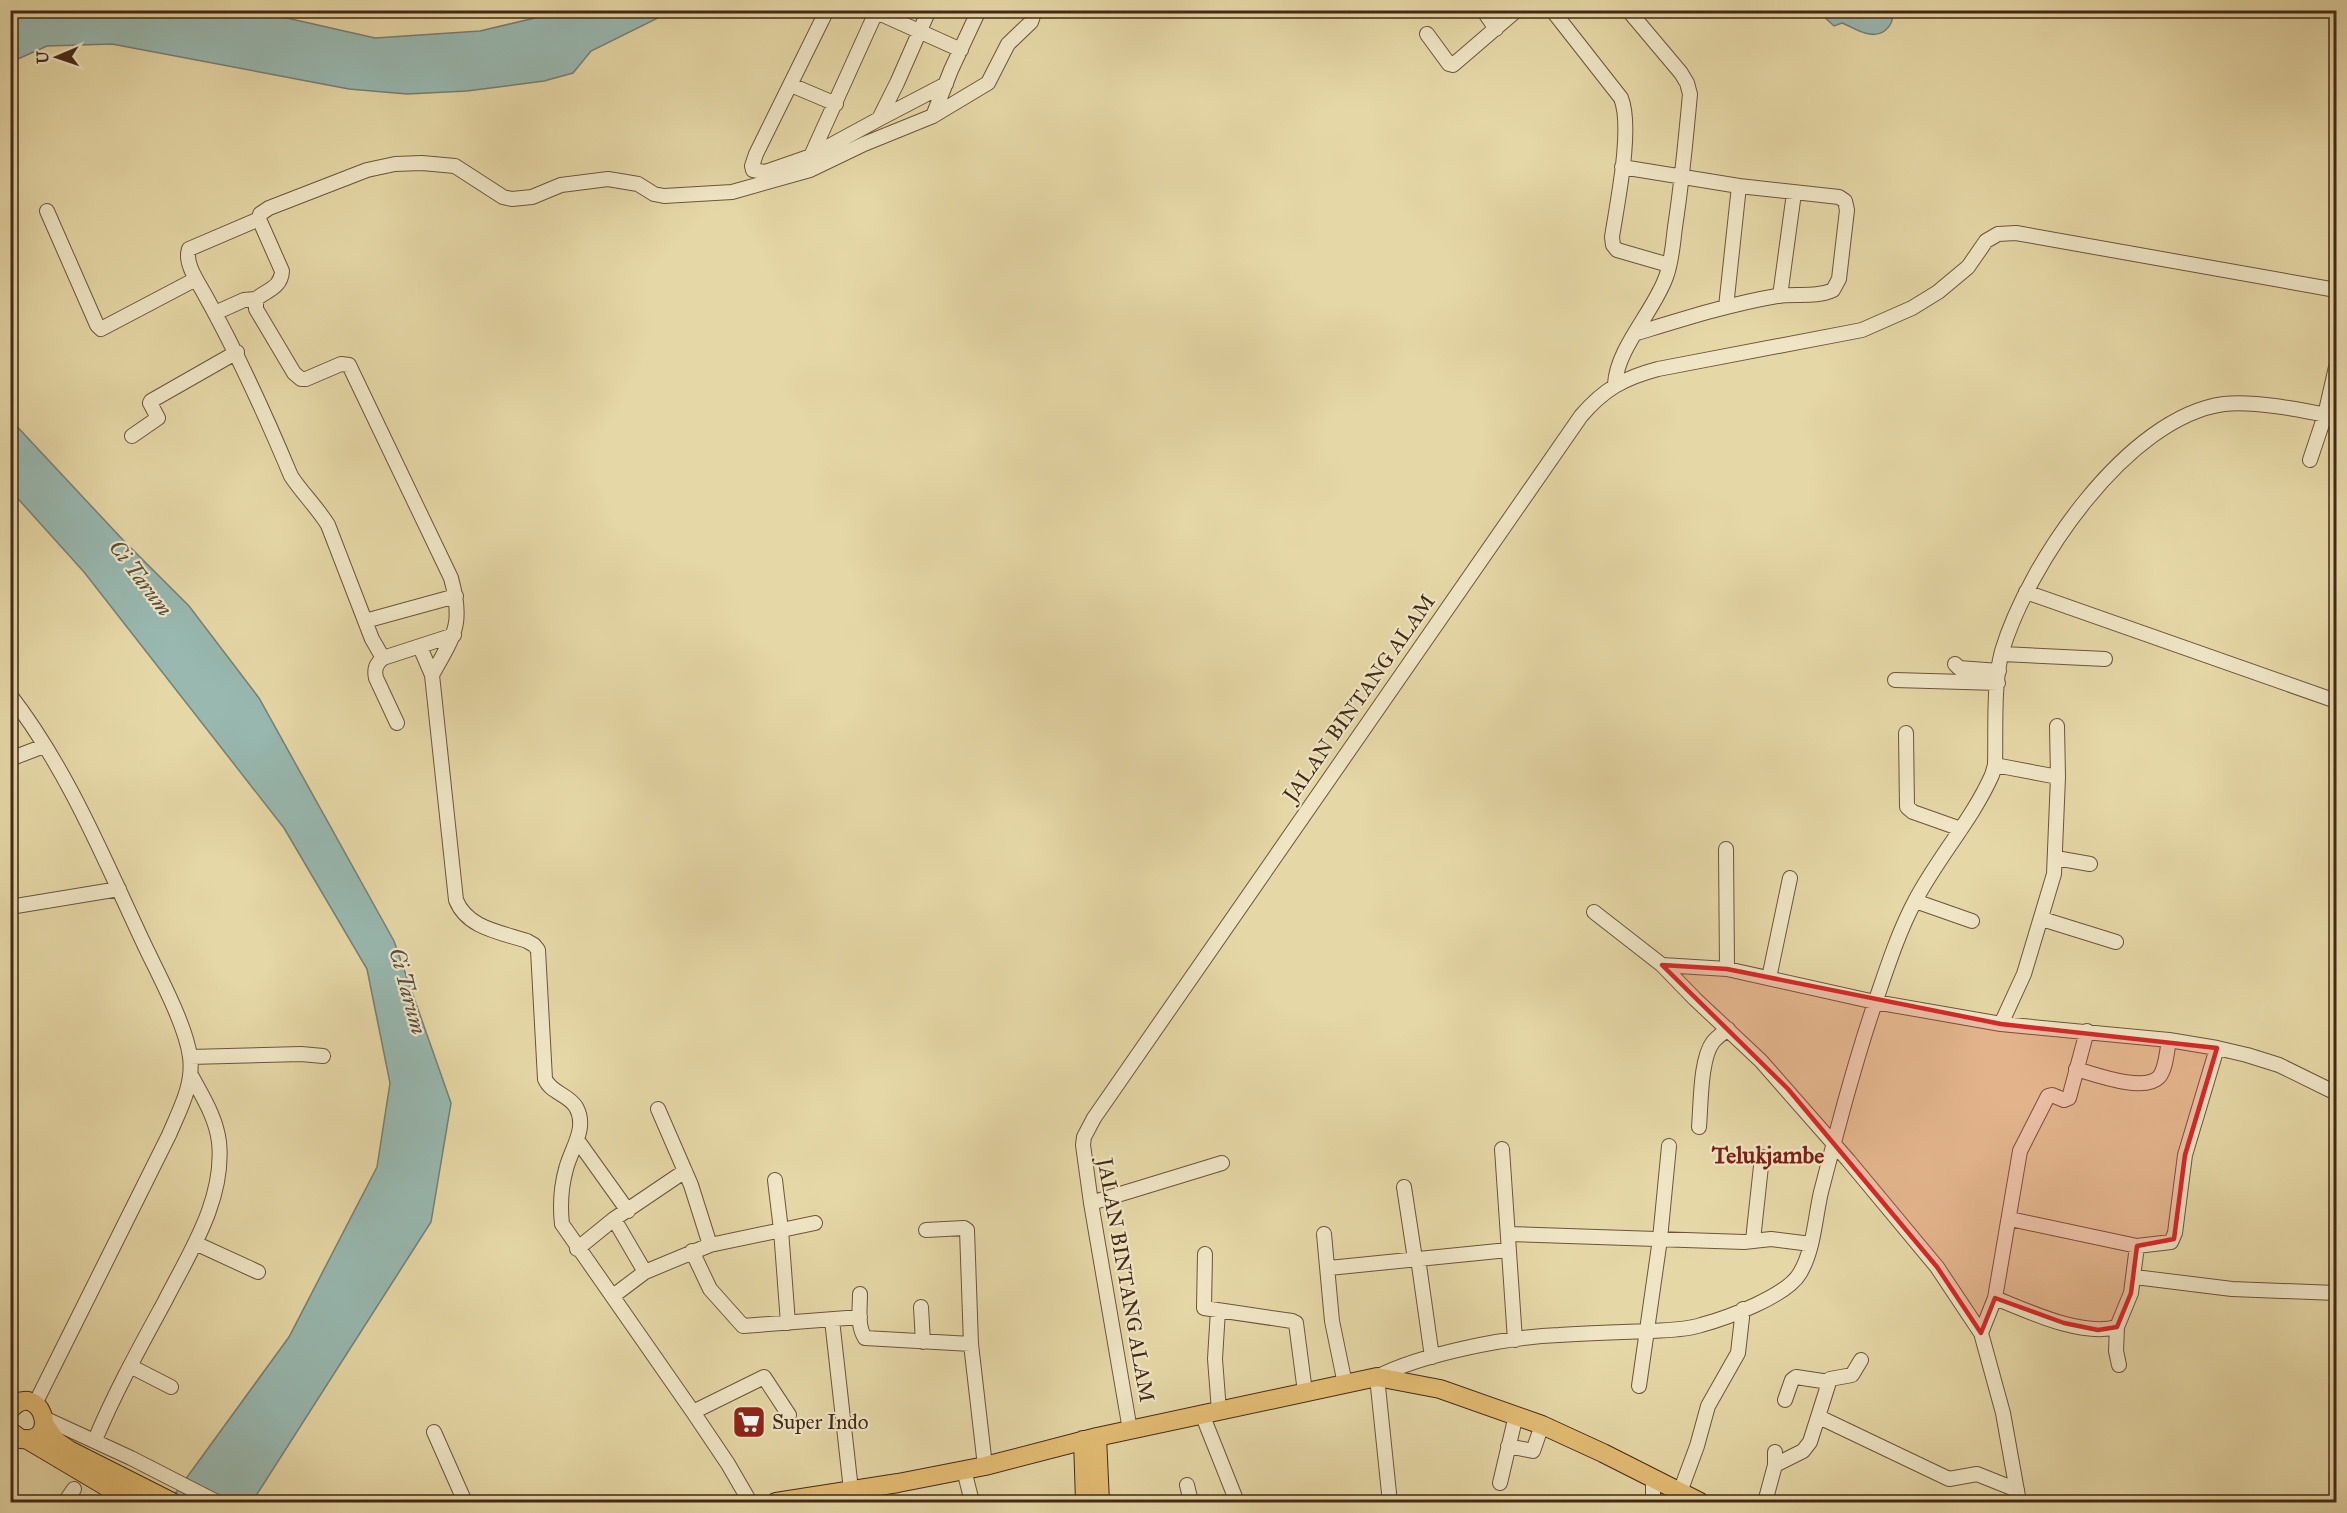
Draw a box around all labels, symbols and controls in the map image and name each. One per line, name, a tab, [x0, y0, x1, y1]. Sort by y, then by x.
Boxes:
north arrow	[27, 27, 87, 87]
text: U	[33, 50, 52, 64]
water label: Ci Tarum	[104, 534, 179, 622]
street label: JALAN BINTANG ALAM	[1276, 589, 1441, 808]
water label: Ci Tarum	[383, 945, 433, 1038]
district label: Telukjambe	[1711, 1140, 1824, 1170]
street label: JALAN BINTANG ALAM	[1091, 1154, 1160, 1404]
supermarket icon: Super Indo	[731, 1404, 767, 1440]
place label: Super Indo	[772, 1409, 869, 1435]

